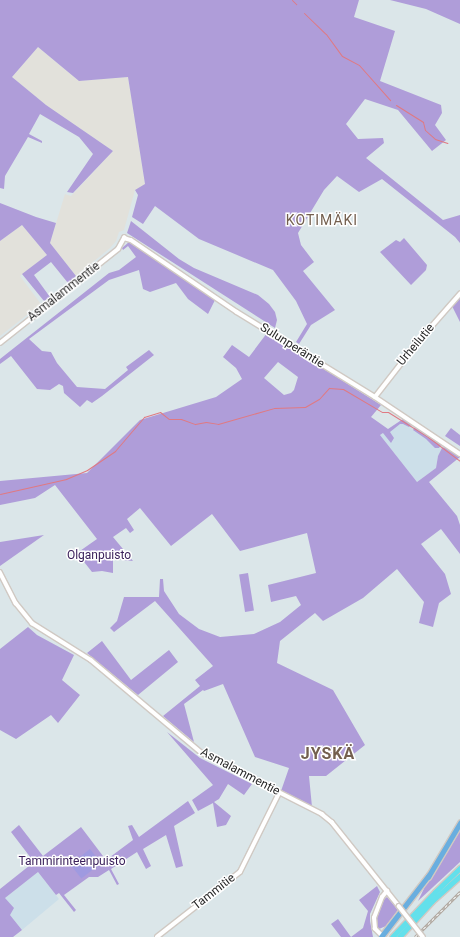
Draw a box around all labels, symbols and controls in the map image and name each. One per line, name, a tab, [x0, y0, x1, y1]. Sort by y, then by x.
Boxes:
district label: KOTIMÄKI	[286, 212, 358, 228]
street label: Asmalammentie	[25, 259, 103, 325]
street label: Sulunperäntie	[257, 321, 327, 371]
street label: Urheilutie	[394, 321, 438, 369]
park label: Olganpuisto	[67, 549, 131, 563]
district label: JYSKÄ	[301, 744, 355, 764]
street label: Asmalammentie	[198, 745, 282, 799]
park label: Tammirinteenpuisto	[19, 855, 125, 869]
street label: Tammitie	[190, 871, 238, 913]

